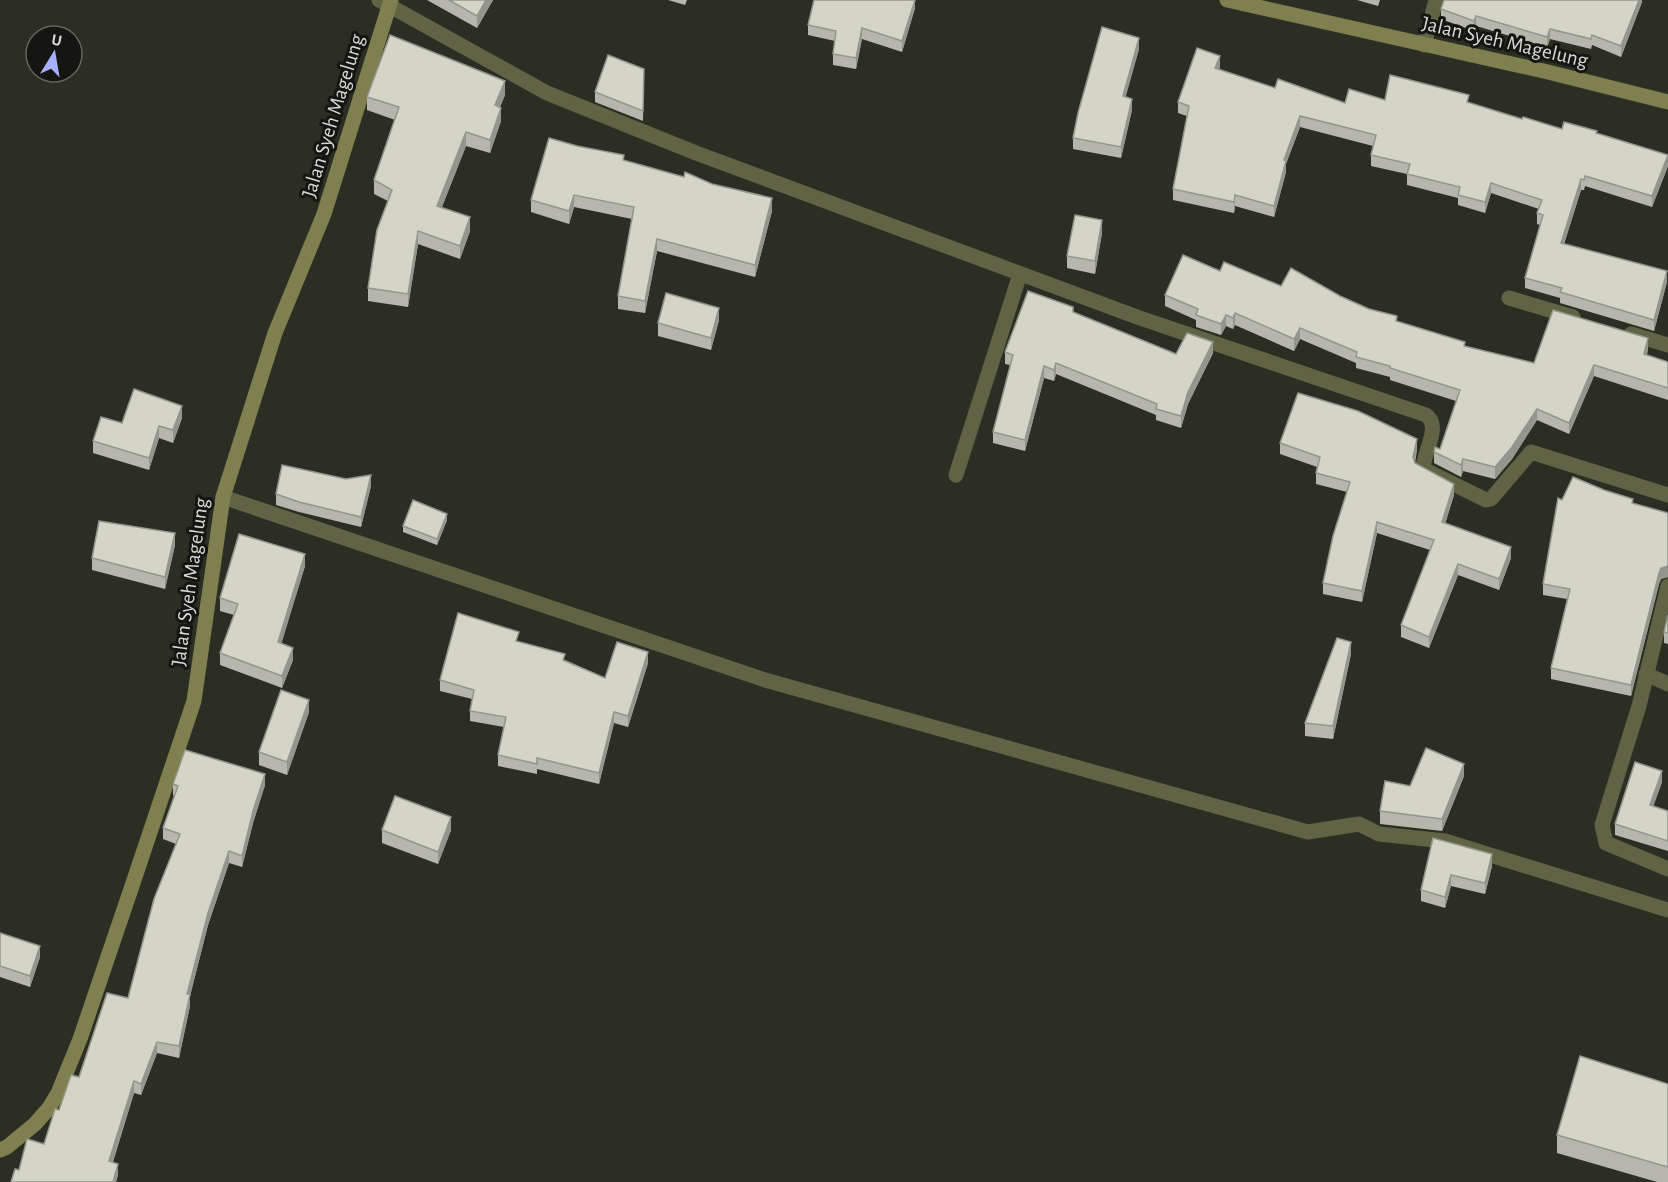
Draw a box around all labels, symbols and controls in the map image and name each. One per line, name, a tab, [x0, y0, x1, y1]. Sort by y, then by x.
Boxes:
street label: Jalan Syeh Magelung	[1420, 13, 1591, 71]
north arrow	[24, 24, 84, 84]
text: U	[50, 31, 63, 49]
street label: Jalan Syeh Magelung	[298, 31, 368, 200]
street label: Jalan Syeh Magelung	[168, 496, 212, 668]

